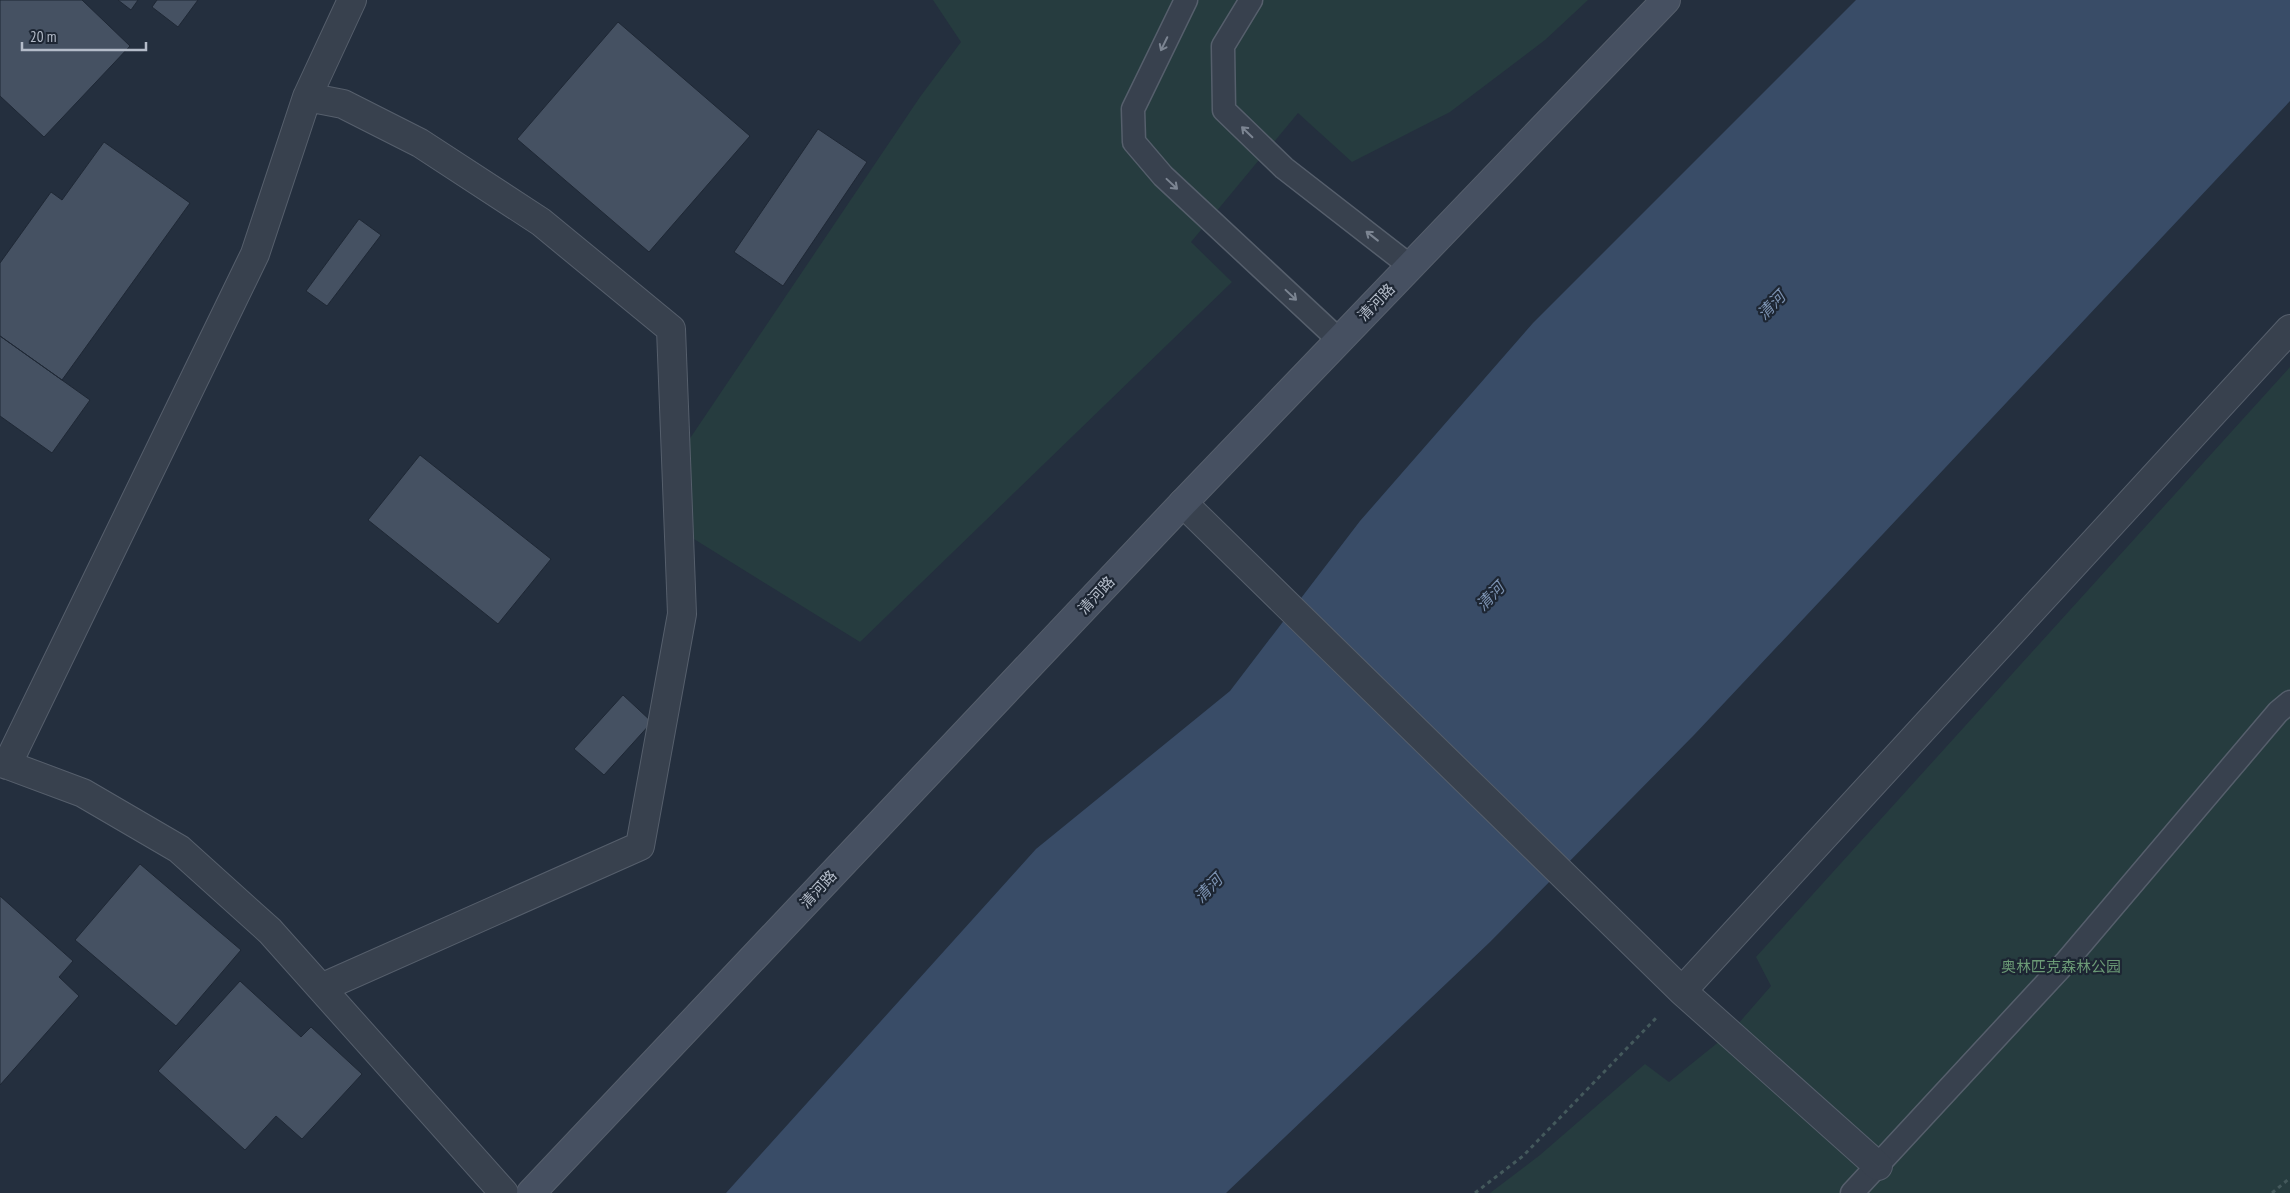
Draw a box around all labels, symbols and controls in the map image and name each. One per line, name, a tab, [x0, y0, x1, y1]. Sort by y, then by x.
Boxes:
scale bar	[22, 20, 146, 52]
text: 20 m	[30, 27, 56, 46]
one-way arrow	[1159, 36, 1169, 51]
one-way arrow	[1241, 126, 1253, 139]
one-way arrow	[1166, 178, 1178, 190]
one-way arrow	[1366, 231, 1379, 242]
street label: 清河路	[1354, 279, 1398, 325]
water label: 清河	[1753, 284, 1791, 323]
one-way arrow	[1285, 289, 1297, 301]
street label: 清河路	[1074, 572, 1118, 618]
water label: 清河	[1472, 575, 1510, 614]
street label: 清河路	[796, 866, 840, 912]
water label: 清河	[1190, 867, 1228, 906]
park label: 奥林匹克森林公园	[2001, 957, 2121, 976]

